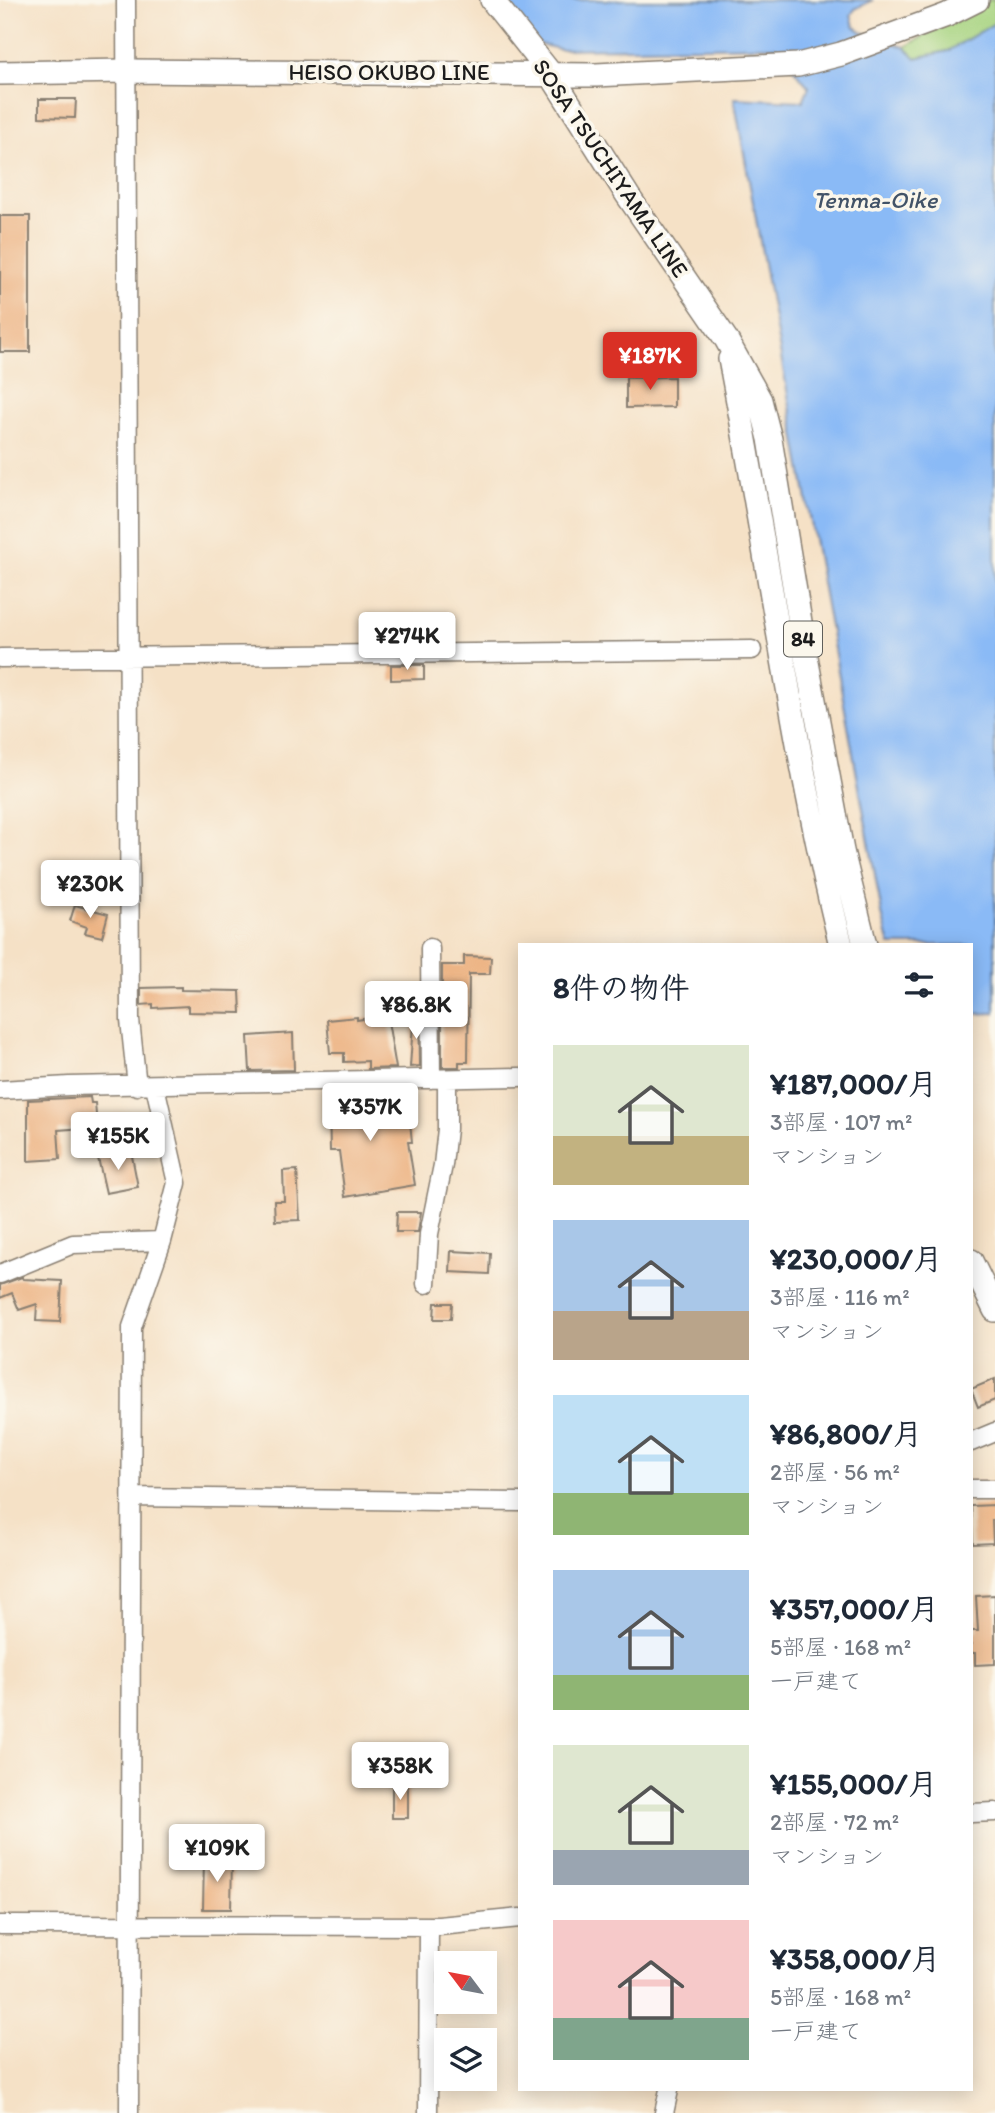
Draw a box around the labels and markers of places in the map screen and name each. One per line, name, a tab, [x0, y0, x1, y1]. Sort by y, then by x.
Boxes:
pin: ¥187K	[601, 332, 699, 392]
pin: ¥274K	[358, 612, 456, 672]
pin: ¥230K	[41, 860, 139, 920]
pin: ¥86.8K	[359, 982, 473, 1041]
pin: ¥357K	[321, 1084, 419, 1143]
pin: ¥155K	[69, 1112, 167, 1172]
pin: ¥358K	[351, 1742, 449, 1802]
pin: ¥109K	[168, 1825, 266, 1884]

